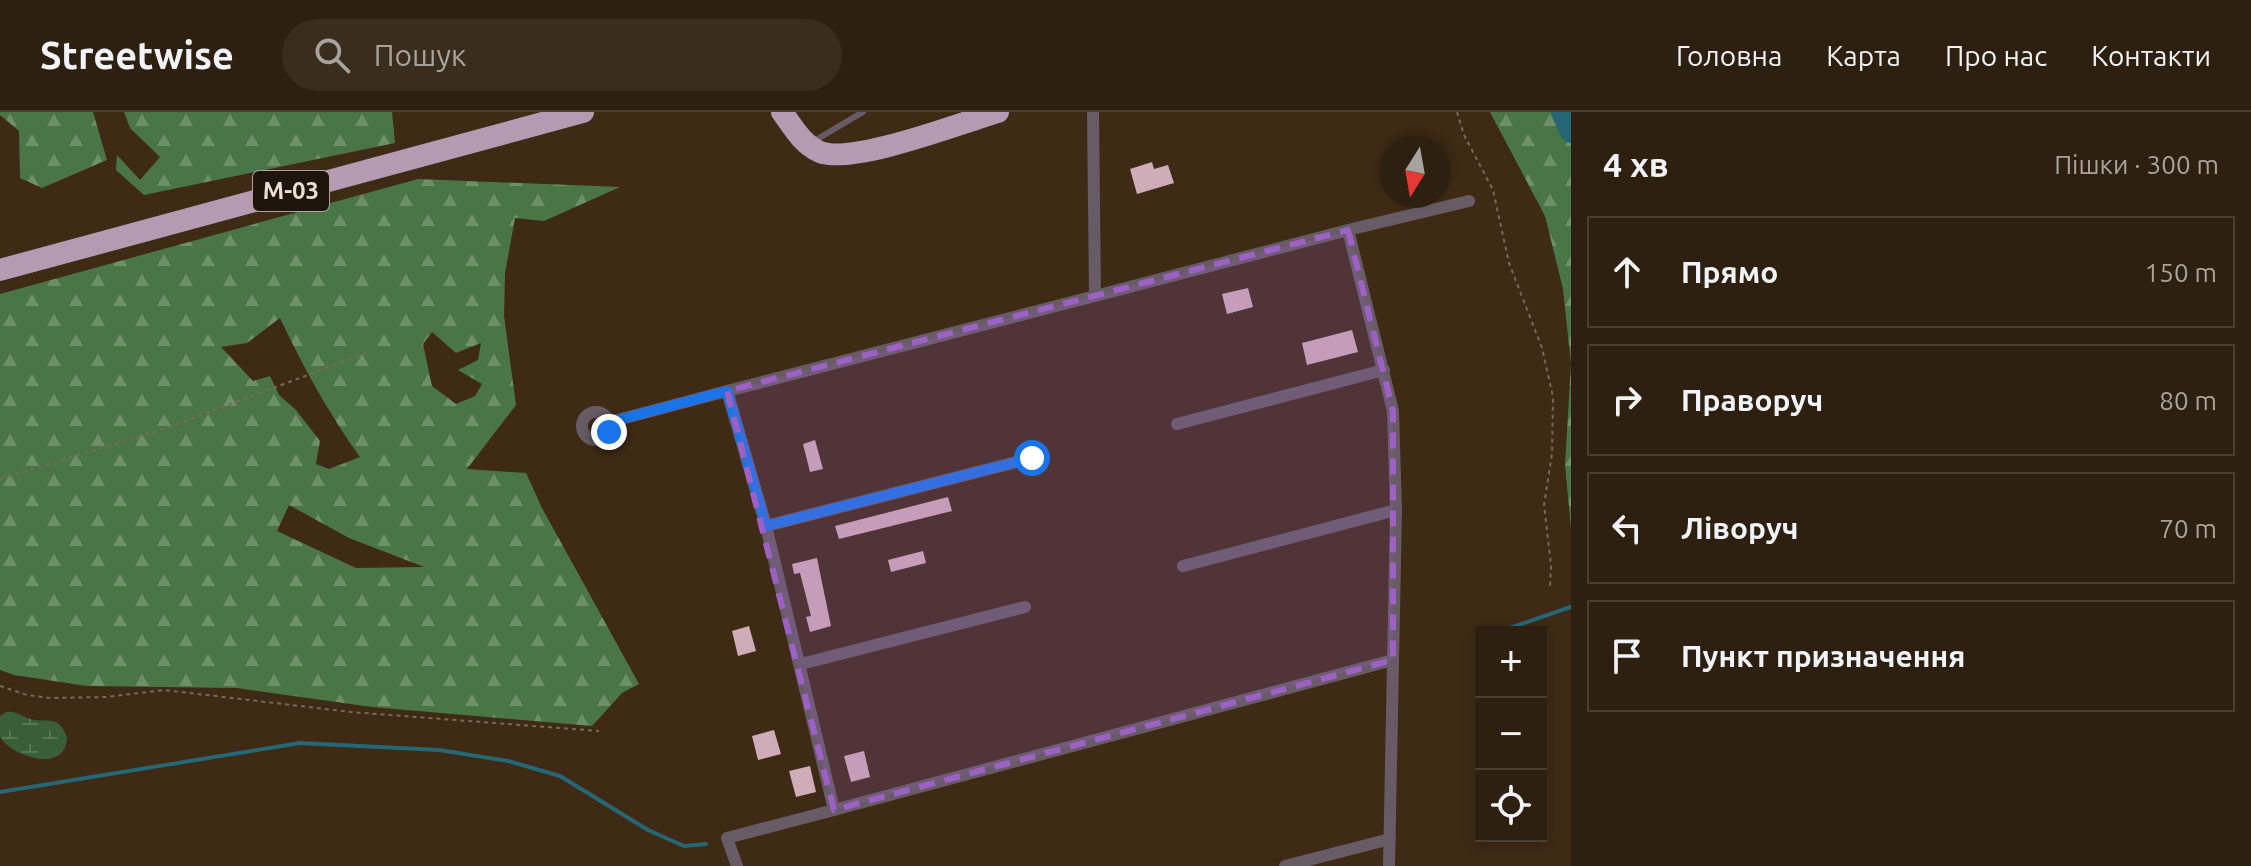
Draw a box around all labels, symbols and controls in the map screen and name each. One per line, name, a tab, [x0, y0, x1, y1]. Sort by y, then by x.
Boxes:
search box	[282, 19, 842, 91]
icon: search	[310, 33, 354, 77]
text: Streetwise	[40, 34, 234, 76]
text: Пошук	[374, 38, 466, 72]
text: Головна	[1676, 40, 1782, 71]
text: Карта	[1826, 40, 1901, 71]
text: Про нас	[1945, 40, 2047, 71]
text: Контакти	[2091, 40, 2211, 71]
north arrow	[1379, 136, 1451, 208]
text: 4 хв	[1603, 145, 1669, 183]
text: Пішки · 300 m	[2054, 150, 2219, 179]
road number: М-03	[253, 171, 329, 211]
icon: ahead	[1605, 250, 1649, 294]
text: Прямо	[1681, 255, 1778, 289]
text: 150 m	[2145, 258, 2217, 287]
icon: right	[1605, 378, 1649, 422]
text: Праворуч	[1681, 383, 1823, 417]
text: 80 m	[2159, 386, 2217, 415]
route end	[591, 414, 627, 450]
route start	[1014, 440, 1050, 476]
icon: left	[1605, 506, 1649, 550]
text: Ліворуч	[1681, 511, 1799, 545]
text: 70 m	[2159, 514, 2217, 543]
map controls	[1475, 626, 1547, 842]
button: +	[1475, 626, 1547, 698]
icon: arrive	[1605, 634, 1649, 678]
text: Пункт призначення	[1681, 639, 1965, 673]
button: −	[1475, 698, 1547, 770]
button: locate	[1475, 770, 1547, 842]

